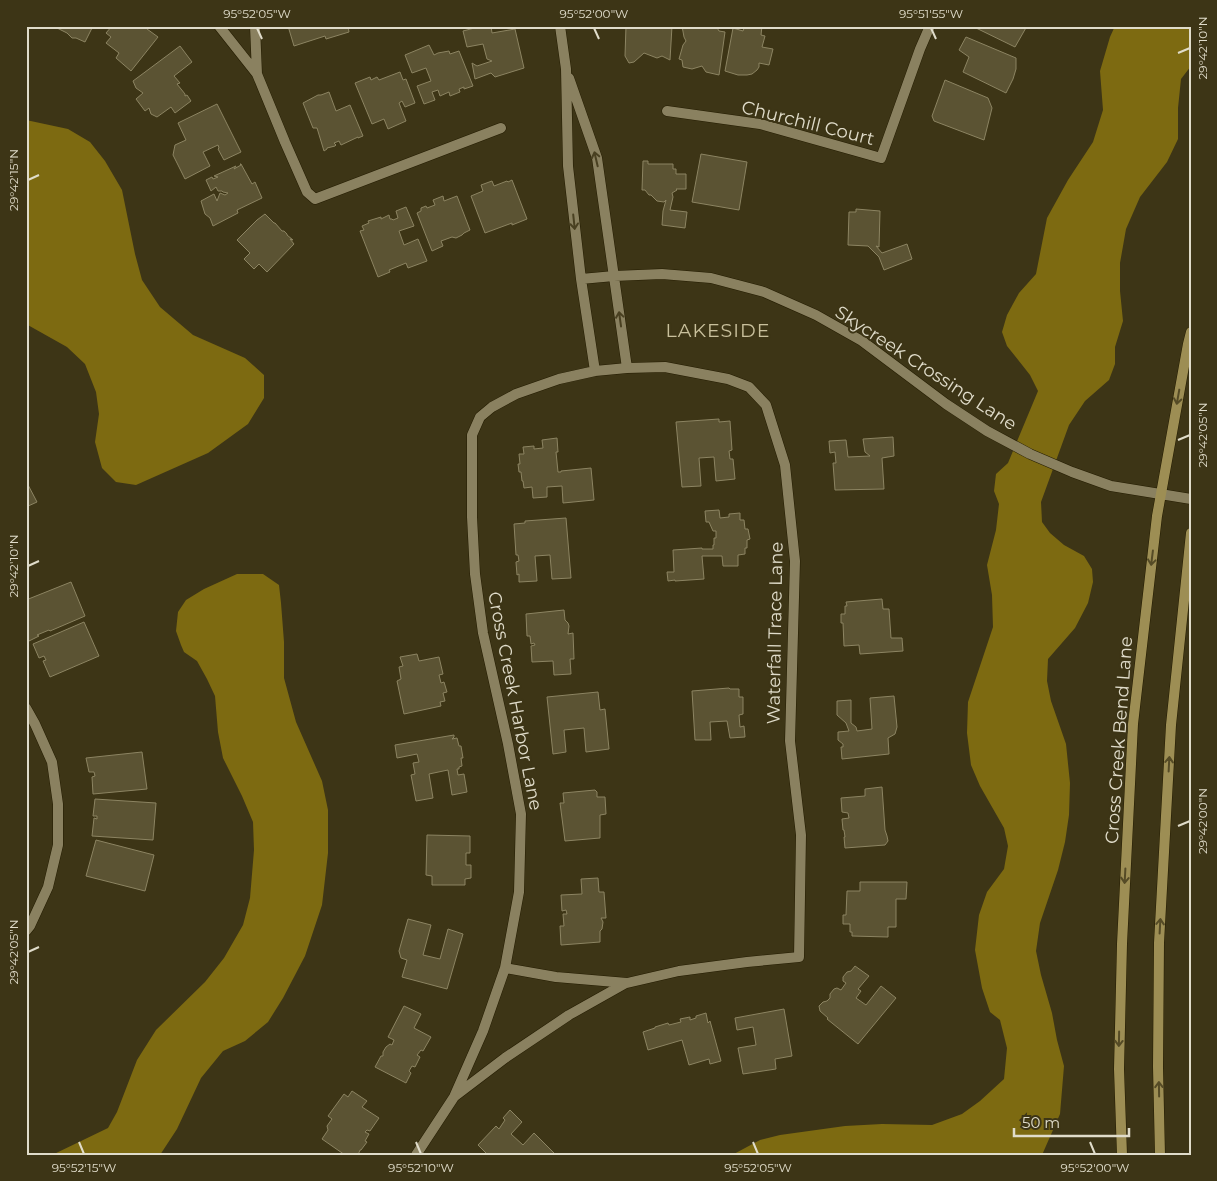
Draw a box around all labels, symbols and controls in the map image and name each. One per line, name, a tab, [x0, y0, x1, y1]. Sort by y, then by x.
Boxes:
text: 95°52'05"W	[223, 6, 291, 21]
text: 95°52'00"W	[560, 6, 628, 21]
text: 95°51'55"W	[899, 6, 963, 21]
text: 29°42'10"N	[1195, 16, 1210, 80]
street label: Churchill Court	[739, 96, 877, 150]
text: 29°42'15"N	[6, 149, 21, 211]
one-way arrow	[591, 151, 600, 167]
one-way arrow	[569, 214, 579, 230]
street label: Skycreek Crossing Lane	[831, 301, 1021, 435]
one-way arrow	[615, 312, 625, 328]
district label: LAKESIDE	[666, 319, 770, 342]
one-way arrow	[1172, 389, 1182, 405]
text: 29°42'05"N	[1195, 403, 1210, 467]
text: 29°42'10"N	[6, 534, 21, 598]
street label: Waterfall Trace Lane	[762, 541, 788, 724]
one-way arrow	[1147, 549, 1157, 565]
street label: Cross Creek Harbor Lane	[483, 590, 547, 812]
street label: Cross Creek Bend Lane	[1101, 635, 1137, 845]
one-way arrow	[1164, 756, 1173, 772]
text: 29°42'00"N	[1195, 788, 1210, 854]
one-way arrow	[1120, 868, 1130, 884]
one-way arrow	[1155, 918, 1164, 934]
text: 29°42'05"N	[6, 920, 21, 984]
one-way arrow	[1115, 1031, 1124, 1047]
one-way arrow	[1154, 1081, 1164, 1097]
scale bar	[1014, 1106, 1130, 1138]
text: 50 m	[1022, 1113, 1060, 1132]
text: 95°52'15"W	[52, 1160, 116, 1175]
text: 95°52'10"W	[388, 1160, 454, 1175]
text: 95°52'05"W	[724, 1160, 792, 1175]
text: 95°52'00"W	[1061, 1160, 1129, 1175]

